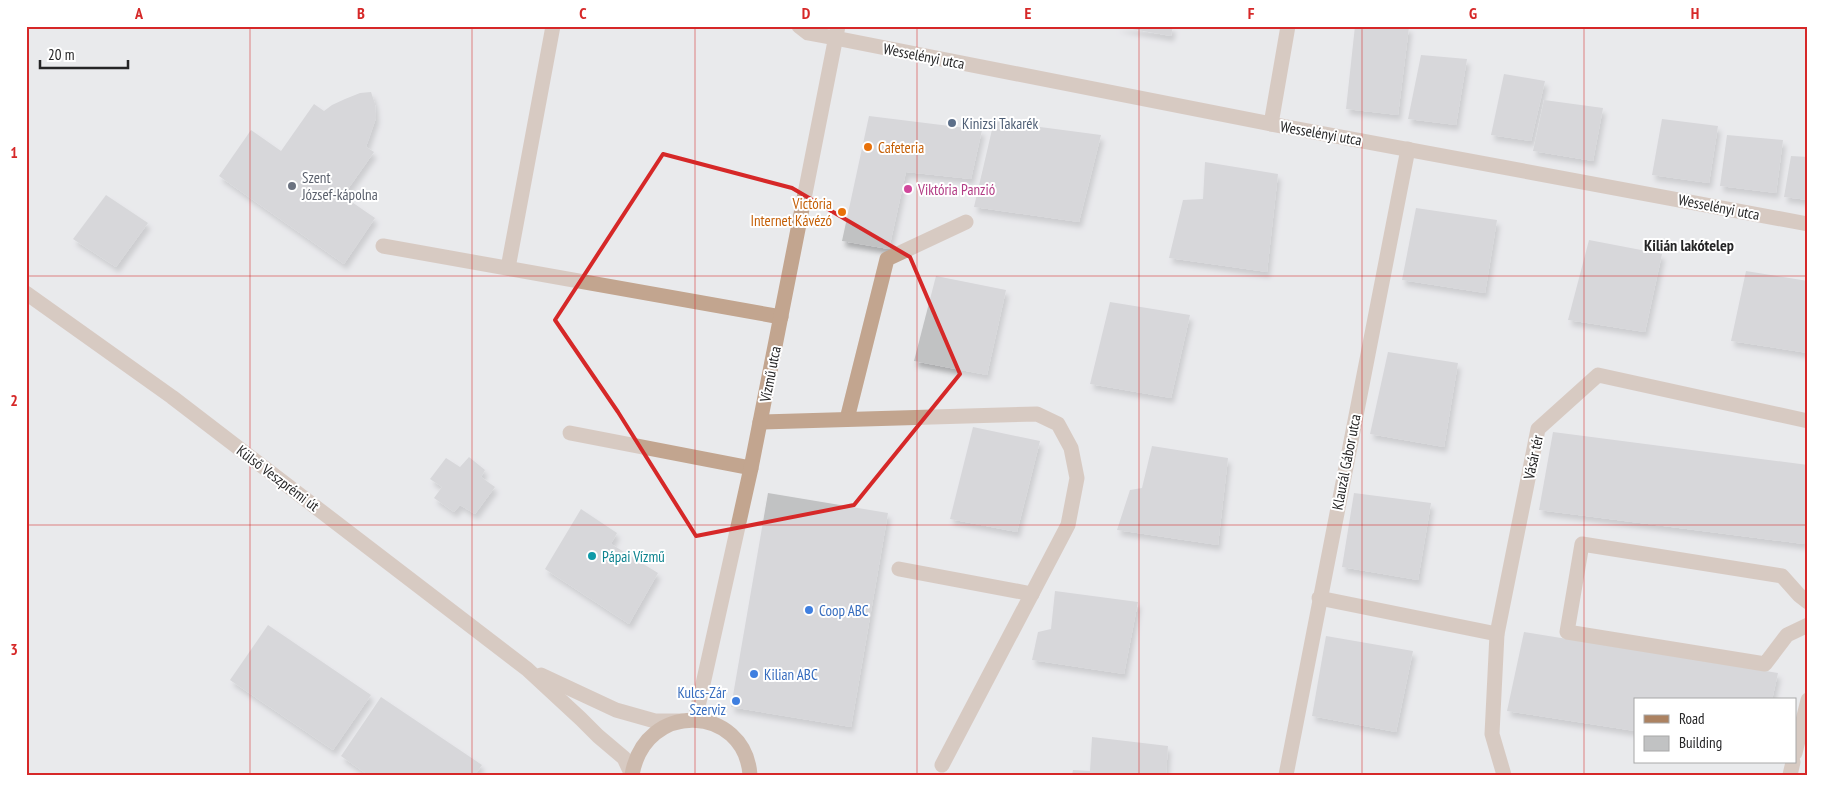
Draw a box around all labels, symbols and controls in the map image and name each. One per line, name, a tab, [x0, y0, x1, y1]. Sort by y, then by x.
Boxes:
text: A	[134, 3, 144, 23]
text: B	[357, 3, 365, 23]
text: C	[579, 3, 587, 23]
text: D	[802, 3, 811, 23]
text: E	[1025, 3, 1032, 23]
text: F	[1248, 3, 1255, 23]
text: G	[1469, 3, 1477, 23]
text: H	[1691, 3, 1699, 23]
scale bar	[40, 38, 128, 70]
street label: Wesselényi utca	[882, 39, 966, 73]
text: 20 m	[48, 45, 74, 64]
place label: Kinizsi Takarék	[962, 114, 1039, 133]
marker: Kinizsi Takarék	[946, 117, 958, 129]
street label: Wesselényi utca	[1279, 117, 1363, 149]
place label: Cafeteria	[878, 138, 924, 157]
marker: Cafeteria	[862, 141, 874, 153]
text: 1	[10, 142, 18, 162]
place label: Szent József-kápolna	[301, 168, 378, 204]
marker: Szent József-kápolna	[286, 180, 298, 192]
place label: Viktória Panzió	[917, 180, 995, 199]
marker: Viktória Panzió	[902, 183, 914, 195]
street label: Wesselényi utca	[1677, 190, 1761, 224]
place label: Victória Internet Kávézó	[751, 194, 832, 230]
marker: Victória Internet Kávézó	[836, 206, 848, 218]
district label: Kilián lakótelep	[1644, 235, 1734, 255]
street label: Vízmű utca	[755, 345, 785, 404]
text: 2	[10, 390, 18, 410]
street label: Klauzál Gábor utca	[1327, 413, 1365, 511]
street label: Vásár tér	[1519, 432, 1547, 482]
street label: Külső Veszprémi út	[233, 441, 323, 515]
place label: Pápai Vízmű	[602, 547, 665, 566]
marker: Pápai Vízmű	[586, 550, 598, 562]
place label: Coop ABC	[819, 601, 869, 620]
marker: Coop ABC	[803, 604, 815, 616]
text: 3	[10, 639, 18, 659]
place label: Kilian ABC	[764, 665, 818, 684]
marker: Kilian ABC	[748, 668, 760, 680]
place label: Kulcs-Zár Szerviz	[677, 683, 727, 719]
marker: Kulcs-Zár Szerviz	[730, 695, 742, 707]
legend	[1634, 698, 1796, 764]
text: Road	[1679, 709, 1705, 728]
text: Building	[1679, 733, 1722, 752]

